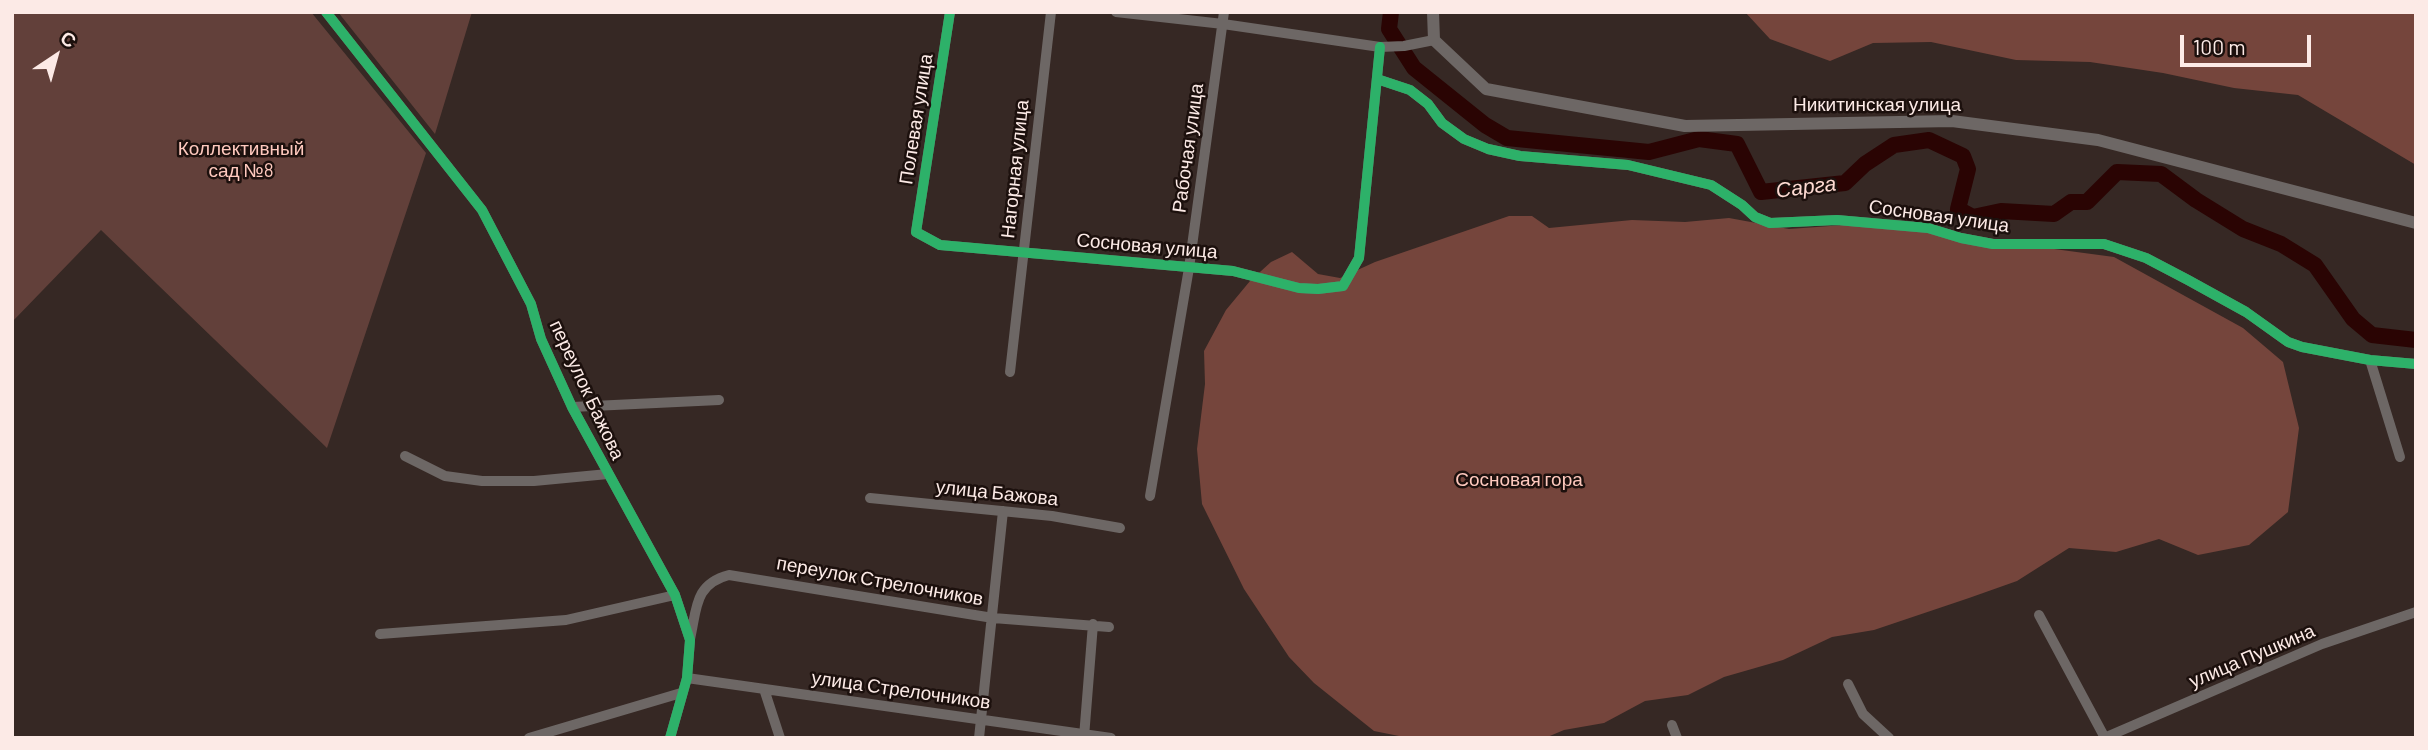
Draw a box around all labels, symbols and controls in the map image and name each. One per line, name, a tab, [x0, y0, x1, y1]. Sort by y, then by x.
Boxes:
north arrow	[21, 21, 91, 91]
scale bar	[2183, 21, 2314, 65]
text: С	[56, 25, 81, 52]
text: 100 m	[2193, 34, 2246, 59]
street label: Полевая улица	[894, 52, 938, 186]
street label: Рабочая улица	[1168, 82, 1208, 214]
street label: Никитинская улица	[1793, 94, 1961, 116]
street label: Нагорная улица	[996, 99, 1034, 239]
park label: Коллективный сад №8	[178, 138, 304, 182]
water label: Сарга	[1774, 171, 1838, 203]
street label: Сосновая улица	[1867, 195, 2011, 237]
street label: Сосновая улица	[1075, 228, 1219, 264]
street label: переулок Бажова	[545, 316, 629, 464]
park label: Сосновая гора	[1455, 469, 1583, 491]
street label: улица Бажова	[935, 475, 1059, 511]
street label: переулок Стрелочников	[775, 552, 985, 610]
street label: улица Пушкина	[2186, 619, 2318, 693]
street label: улица Стрелочников	[810, 666, 992, 714]

